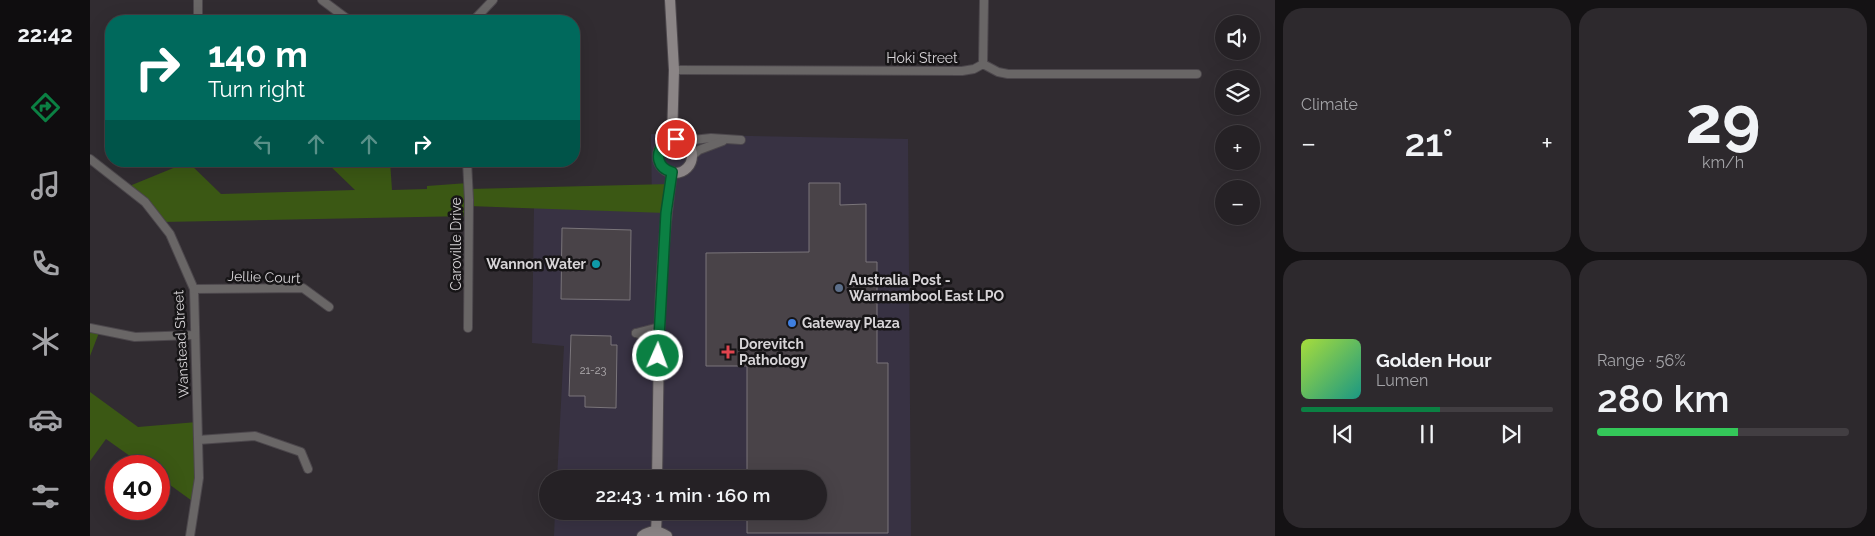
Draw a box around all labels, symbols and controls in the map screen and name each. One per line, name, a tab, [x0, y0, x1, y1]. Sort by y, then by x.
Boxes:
map controls	[1215, 15, 1260, 225]
button: sound	[1215, 15, 1260, 60]
text: 22:42	[17, 21, 73, 47]
text: 140 m	[208, 34, 308, 75]
icon: right	[125, 35, 190, 100]
street label: Hoki Street	[886, 50, 958, 66]
button: layers	[1215, 70, 1260, 115]
text: Turn right	[208, 76, 305, 102]
text: 29	[1686, 82, 1760, 158]
icon: directions	[28, 90, 63, 125]
text: Climate	[1301, 95, 1358, 114]
pin	[655, 118, 697, 160]
text: 21°	[1404, 120, 1453, 165]
icon: arrive	[662, 125, 690, 153]
button: +	[1215, 125, 1260, 170]
text: −	[1301, 127, 1316, 160]
text: +	[1541, 127, 1553, 160]
icon: left	[249, 130, 277, 158]
icon: ahead	[302, 130, 330, 158]
icon: ahead	[355, 130, 383, 158]
icon: right	[408, 130, 436, 158]
text: km/h	[1702, 153, 1744, 172]
icon: music	[28, 168, 63, 203]
button: −	[1215, 180, 1260, 225]
street label: Caroville Drive	[448, 197, 464, 291]
icon: phone	[28, 246, 63, 281]
place label: Wannon Water	[486, 256, 587, 272]
marker: Wannon Water	[590, 258, 602, 270]
street label: Jellie Court	[227, 268, 301, 286]
place label: Australia Post - Warrnambool East LPO	[849, 272, 1005, 304]
marker: Australia Post - Warrnambool East LPO	[833, 282, 845, 294]
street label: Wanstead Street	[170, 289, 192, 398]
place label: Gateway Plaza	[802, 315, 900, 331]
marker: Gateway Plaza	[786, 317, 798, 329]
icon: climate	[28, 324, 63, 359]
position arrow	[631, 329, 683, 381]
place label: Dorevitch Pathology	[739, 336, 808, 368]
marker: Dorevitch Pathology	[721, 345, 735, 359]
text: Golden Hour	[1376, 349, 1492, 371]
text: Range · 56%	[1597, 351, 1686, 370]
house number: 21-23	[580, 364, 606, 377]
text: Lumen	[1376, 371, 1428, 390]
text: 280 km	[1597, 376, 1729, 421]
icon: car	[28, 402, 63, 437]
icon: previous	[1329, 420, 1357, 448]
icon: pause	[1413, 420, 1441, 448]
icon: next	[1497, 420, 1525, 448]
speed limit sign: 40	[105, 455, 170, 520]
icon: filters	[28, 479, 63, 514]
text: 22:43 · 1 min · 160 m	[596, 484, 770, 506]

